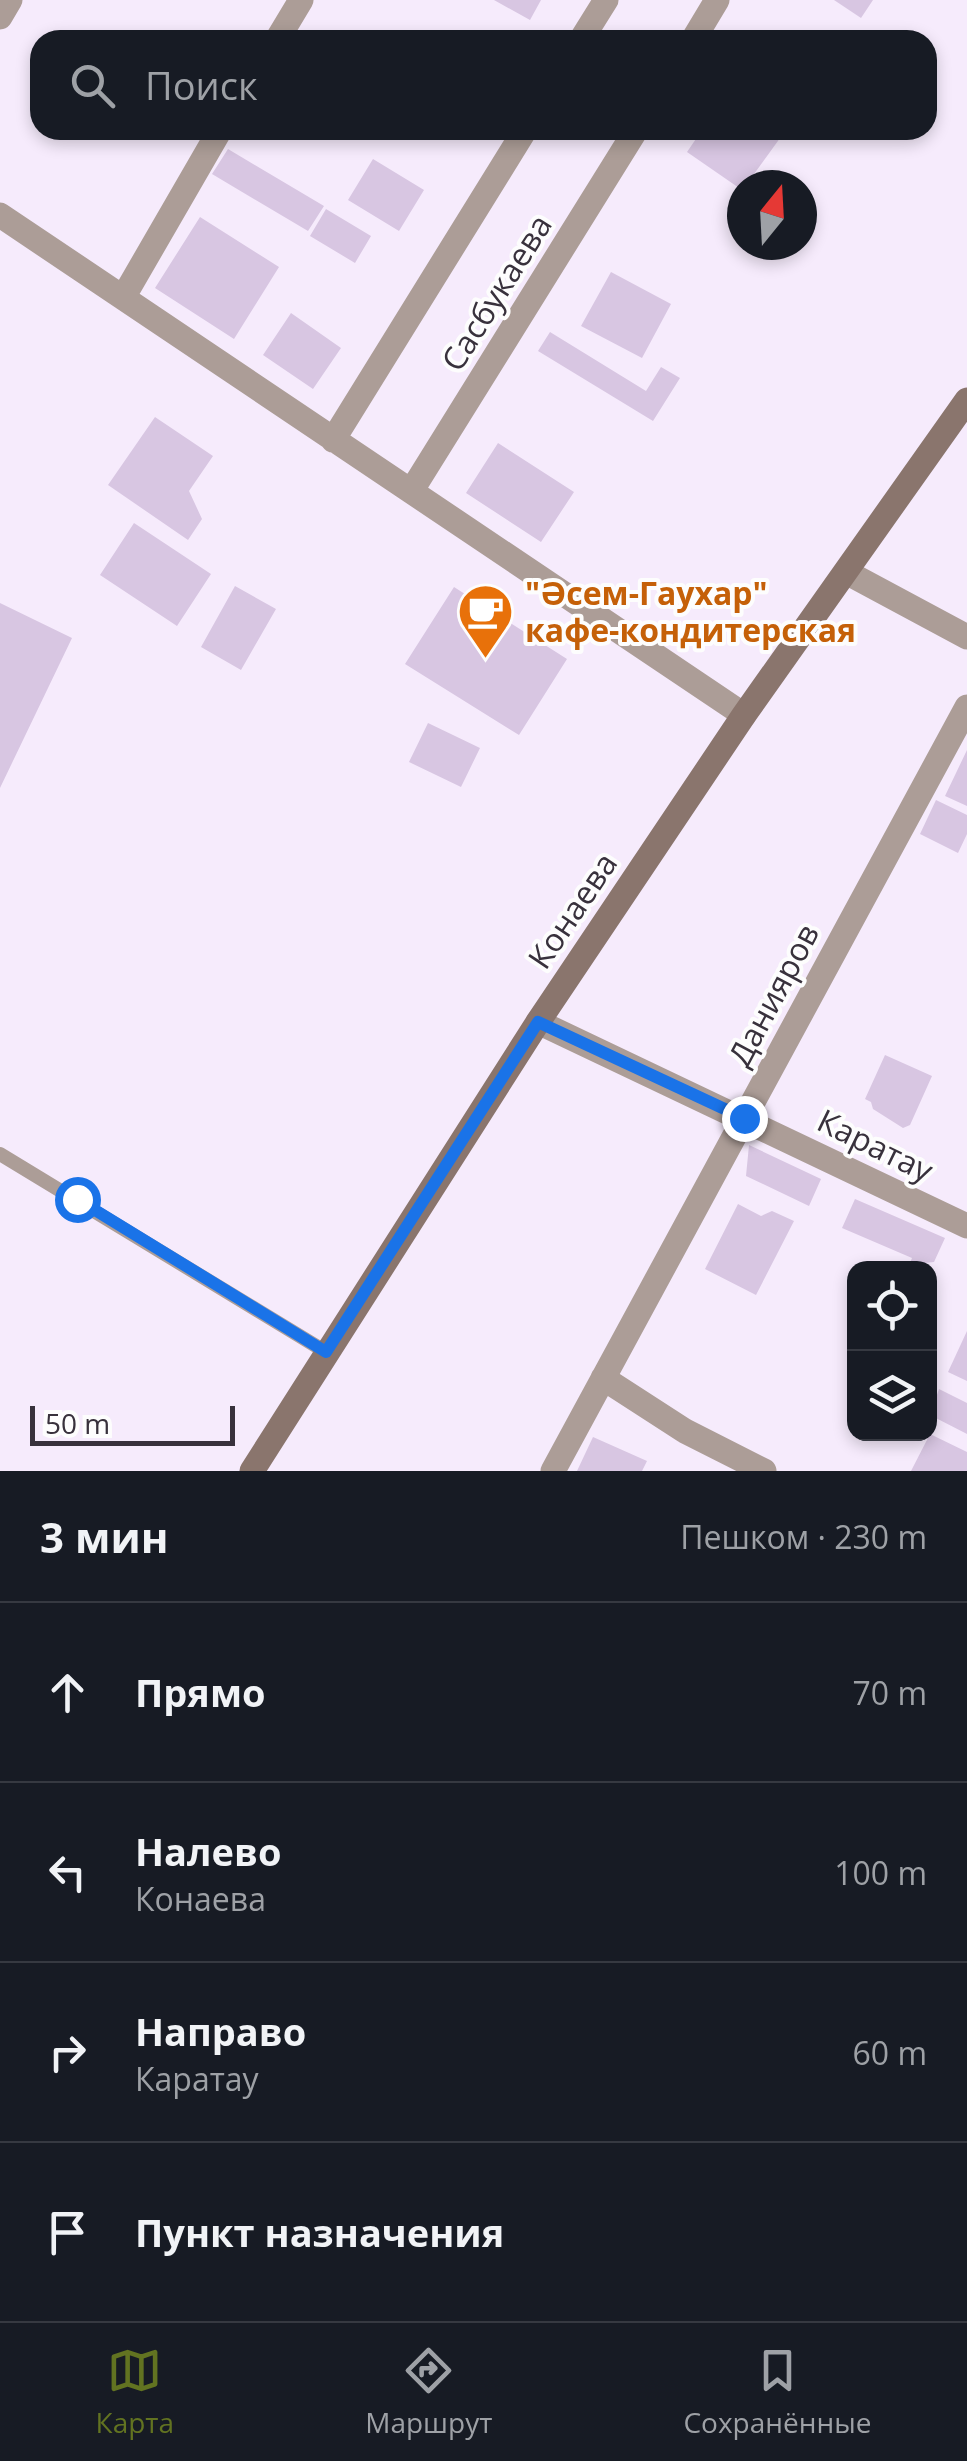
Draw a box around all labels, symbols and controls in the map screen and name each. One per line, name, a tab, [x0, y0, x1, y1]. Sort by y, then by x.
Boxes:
search box	[30, 30, 937, 140]
icon: search	[65, 58, 120, 113]
text: Поиск	[145, 59, 258, 111]
north arrow	[727, 170, 817, 260]
street label: Сасбукаева	[431, 206, 561, 379]
place label: "Әсем-Гаухар" кафе-кондитерская	[525, 571, 856, 651]
cafe icon: "Әсем-Гаухар" кафе-кондитерская	[456, 582, 516, 661]
street label: Конаева	[517, 844, 626, 976]
street label: Данияров	[717, 916, 828, 1073]
route end	[722, 1096, 768, 1142]
street label: Каратау	[811, 1098, 941, 1191]
route start	[55, 1177, 101, 1223]
map controls	[847, 1261, 937, 1441]
button: locate	[847, 1261, 937, 1351]
button: layers	[847, 1351, 937, 1441]
scale bar	[30, 1401, 235, 1446]
text: 50 m	[45, 1404, 110, 1442]
text: 3 мин	[40, 1508, 168, 1565]
text: Пешком · 230 m	[680, 1515, 927, 1558]
icon: ahead	[40, 1665, 95, 1720]
text: Прямо	[135, 1666, 266, 1718]
text: 70 m	[852, 1671, 927, 1714]
text: Налево	[135, 1825, 281, 1877]
icon: left	[40, 1845, 95, 1900]
text: 100 m	[834, 1851, 927, 1894]
text: Конаева	[135, 1877, 266, 1920]
text: Направо	[135, 2005, 306, 2057]
icon: right	[40, 2025, 95, 2080]
text: 60 m	[852, 2031, 927, 2074]
text: Каратау	[135, 2057, 259, 2100]
icon: arrive	[40, 2205, 95, 2260]
text: Пункт назначения	[135, 2206, 504, 2258]
tab: Карта	[96, 2343, 174, 2441]
tab: Маршрут	[365, 2343, 492, 2441]
tab: Сохранённые	[683, 2343, 871, 2441]

